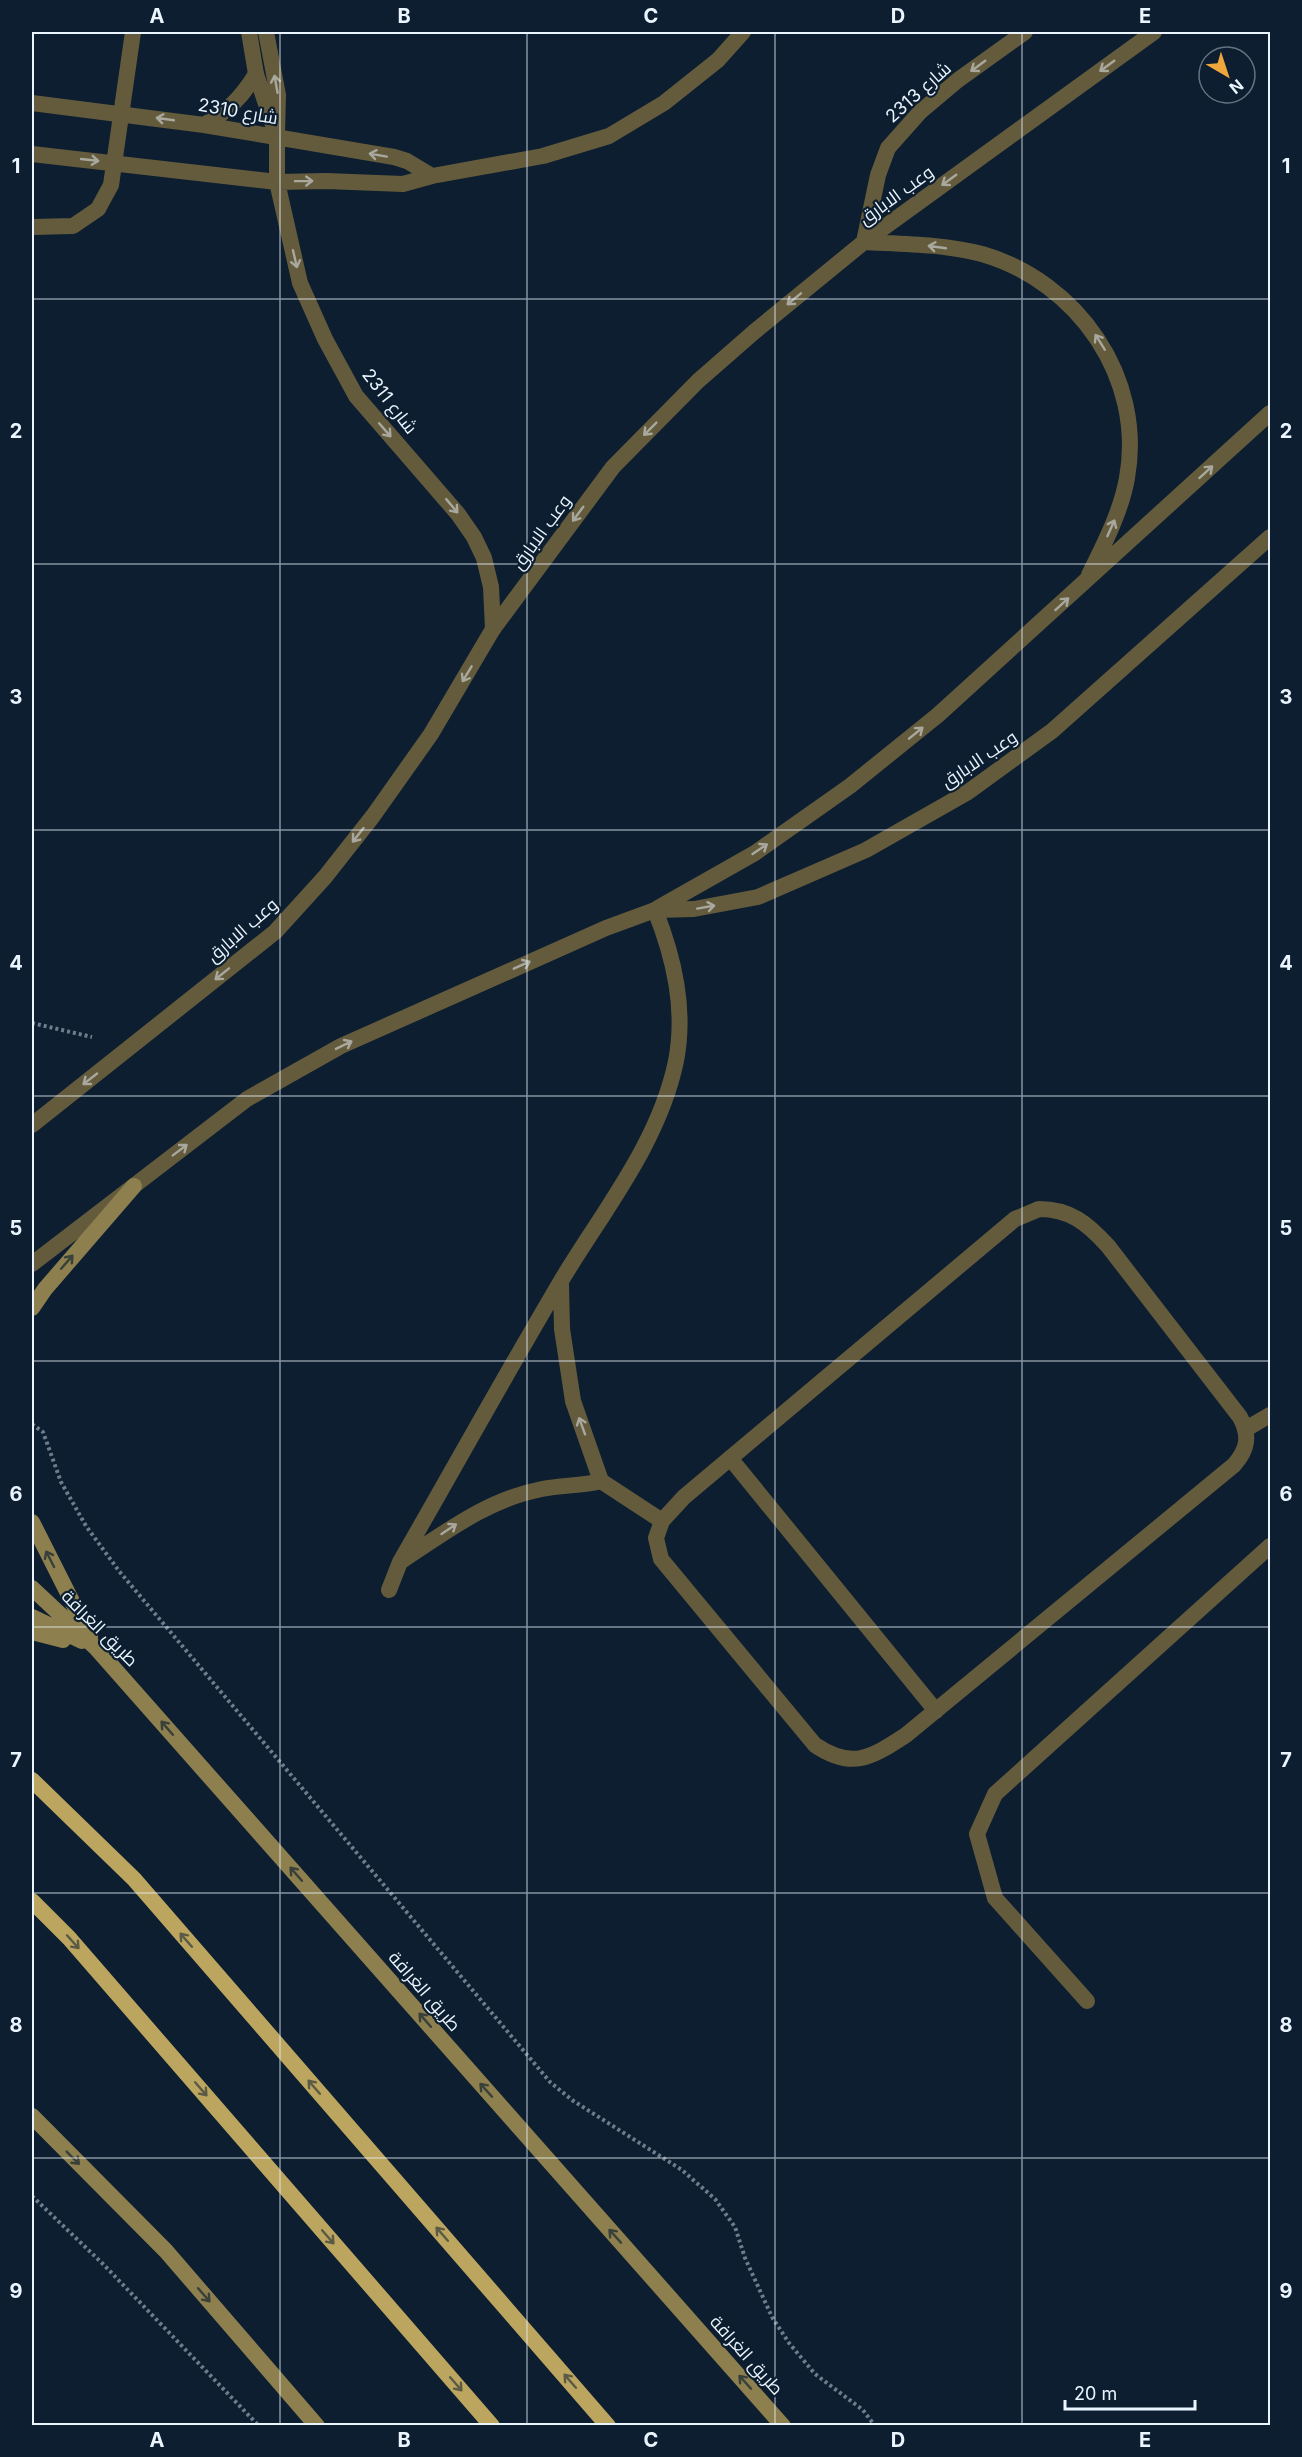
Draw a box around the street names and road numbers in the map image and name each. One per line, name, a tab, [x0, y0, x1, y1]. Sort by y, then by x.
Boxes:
street label: شارع 2313	[881, 57, 956, 128]
street label: شارع 2310	[196, 94, 280, 130]
street label: وعب الابارق	[855, 161, 939, 231]
street label: شارع 2311	[357, 364, 422, 439]
street label: وعب الابارق	[507, 491, 577, 575]
street label: وعب الابارق	[937, 726, 1022, 794]
street label: وعب الابارق	[202, 894, 283, 968]
street label: طريق الغرافة	[56, 1586, 142, 1672]
street label: طريق الغرافة	[383, 1947, 465, 2037]
street label: طريق الغرافة	[705, 2311, 788, 2400]

